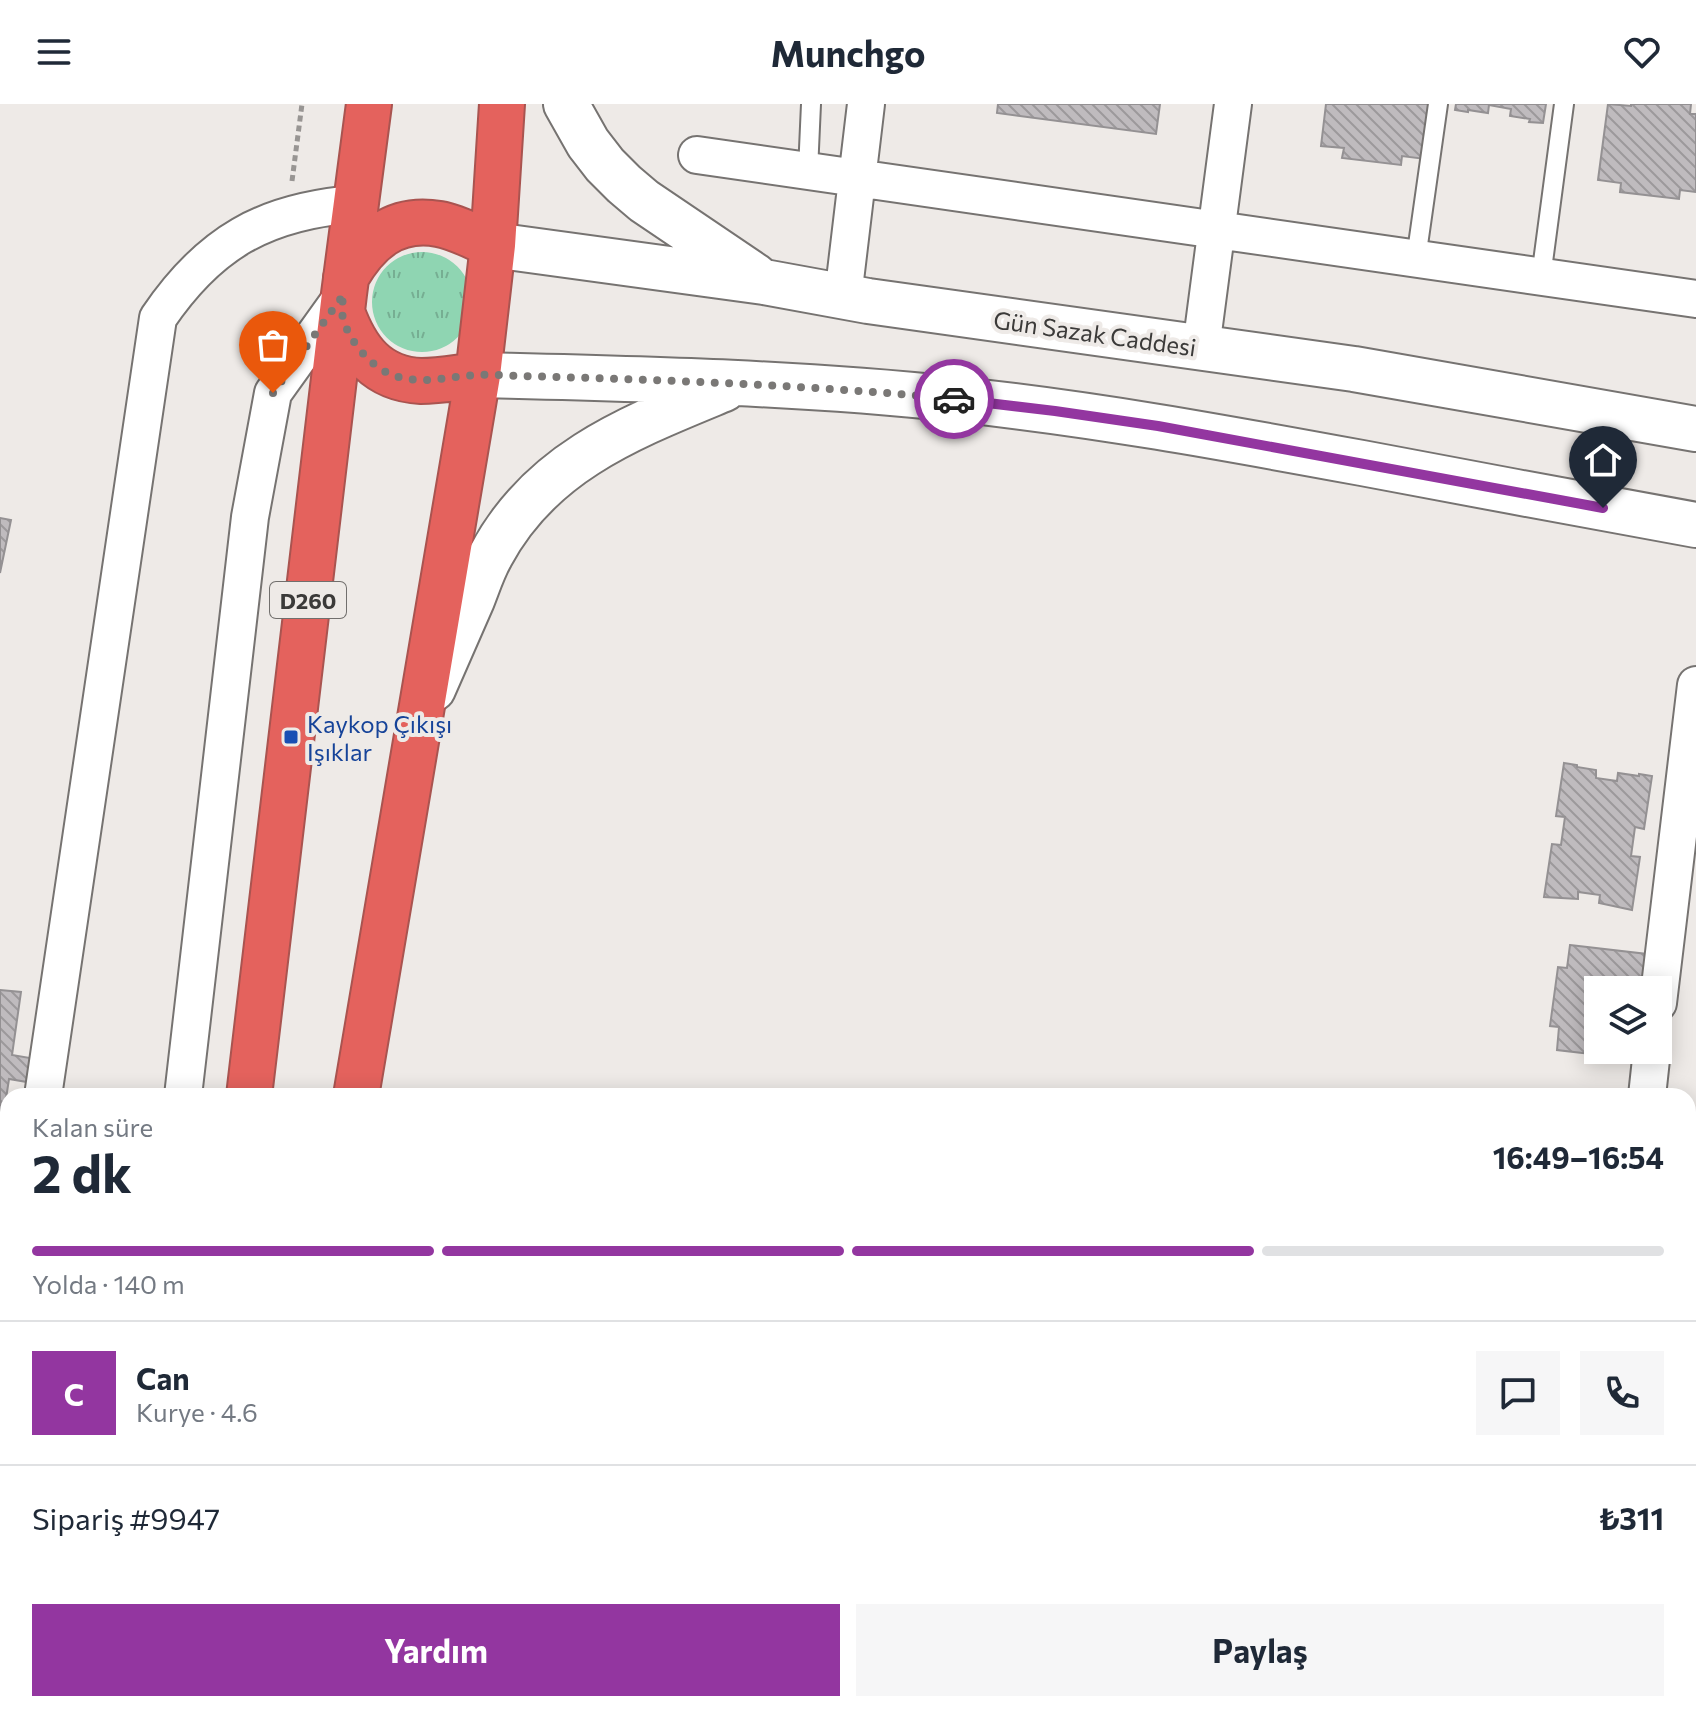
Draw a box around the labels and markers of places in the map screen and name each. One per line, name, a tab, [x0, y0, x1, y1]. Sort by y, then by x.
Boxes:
pin	[239, 311, 307, 393]
pin	[1569, 426, 1637, 508]
place label: Kaykop Çıkışı Işıklar	[307, 709, 452, 766]
marker: Kaykop Çıkışı Işıklar	[282, 728, 300, 746]

